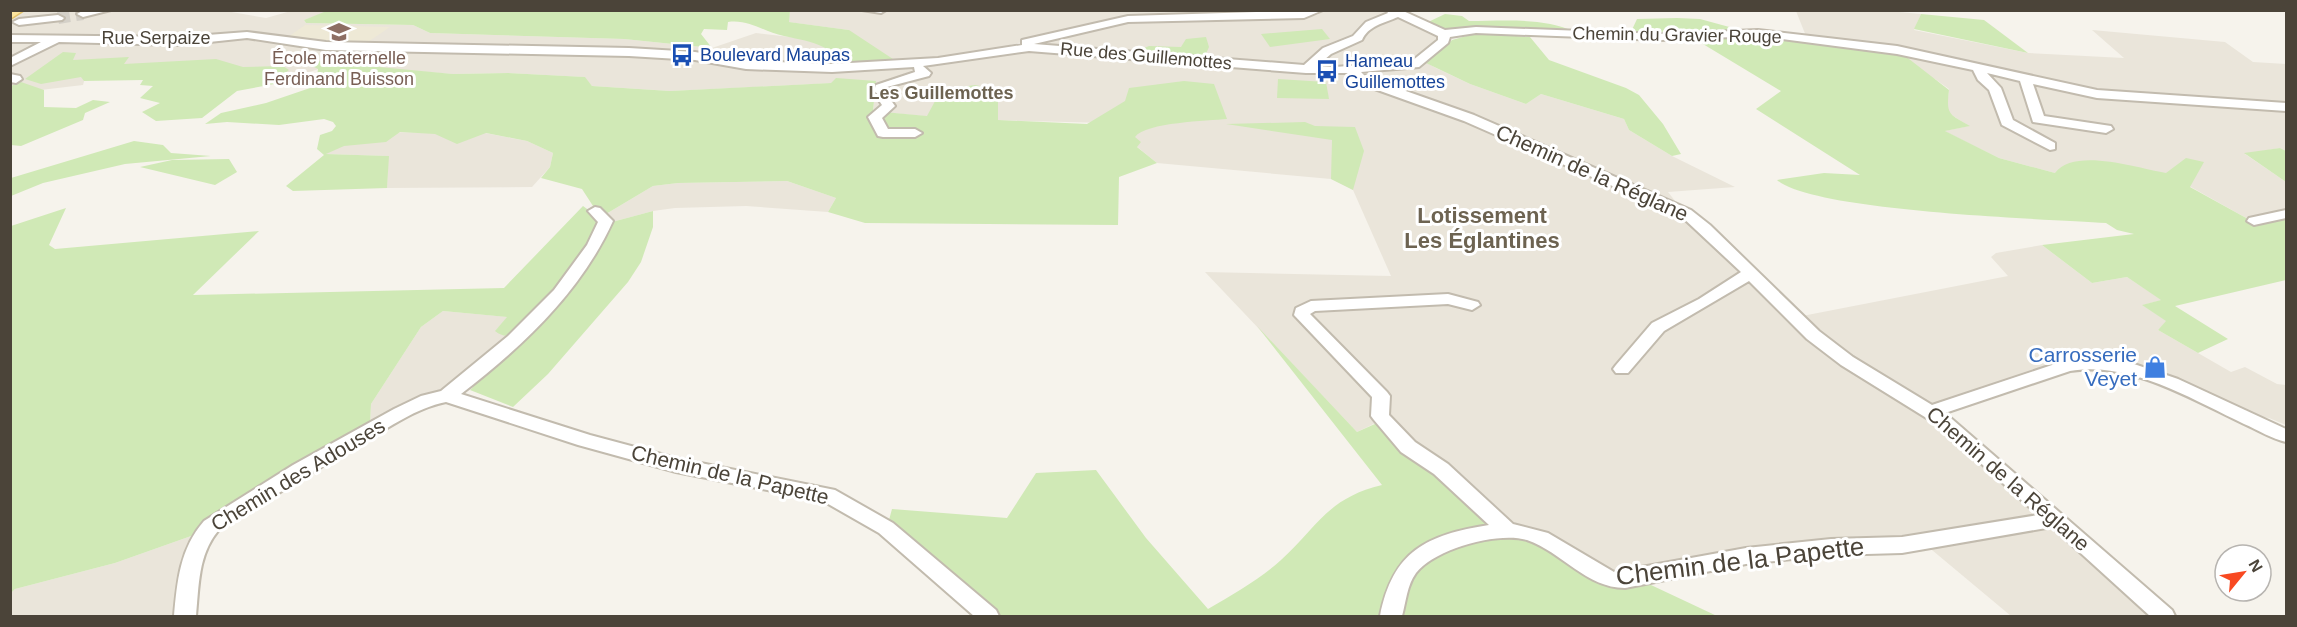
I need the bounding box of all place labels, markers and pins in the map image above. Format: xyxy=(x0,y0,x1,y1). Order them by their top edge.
school or university icon: École maternelle Ferdinand Buisson xyxy=(326,19,352,45)
bus stop icon: Boulevard Maupas xyxy=(669,42,695,68)
place label: Boulevard Maupas xyxy=(700,45,850,65)
place label: École maternelle Ferdinand Buisson xyxy=(264,48,414,89)
place label: Hameau Guillemottes xyxy=(1345,51,1445,92)
bus stop icon: Hameau Guillemottes xyxy=(1314,58,1340,84)
place label: Carrosserie Veyet xyxy=(2028,343,2137,390)
shop icon: Carrosserie Veyet xyxy=(2142,354,2168,380)

